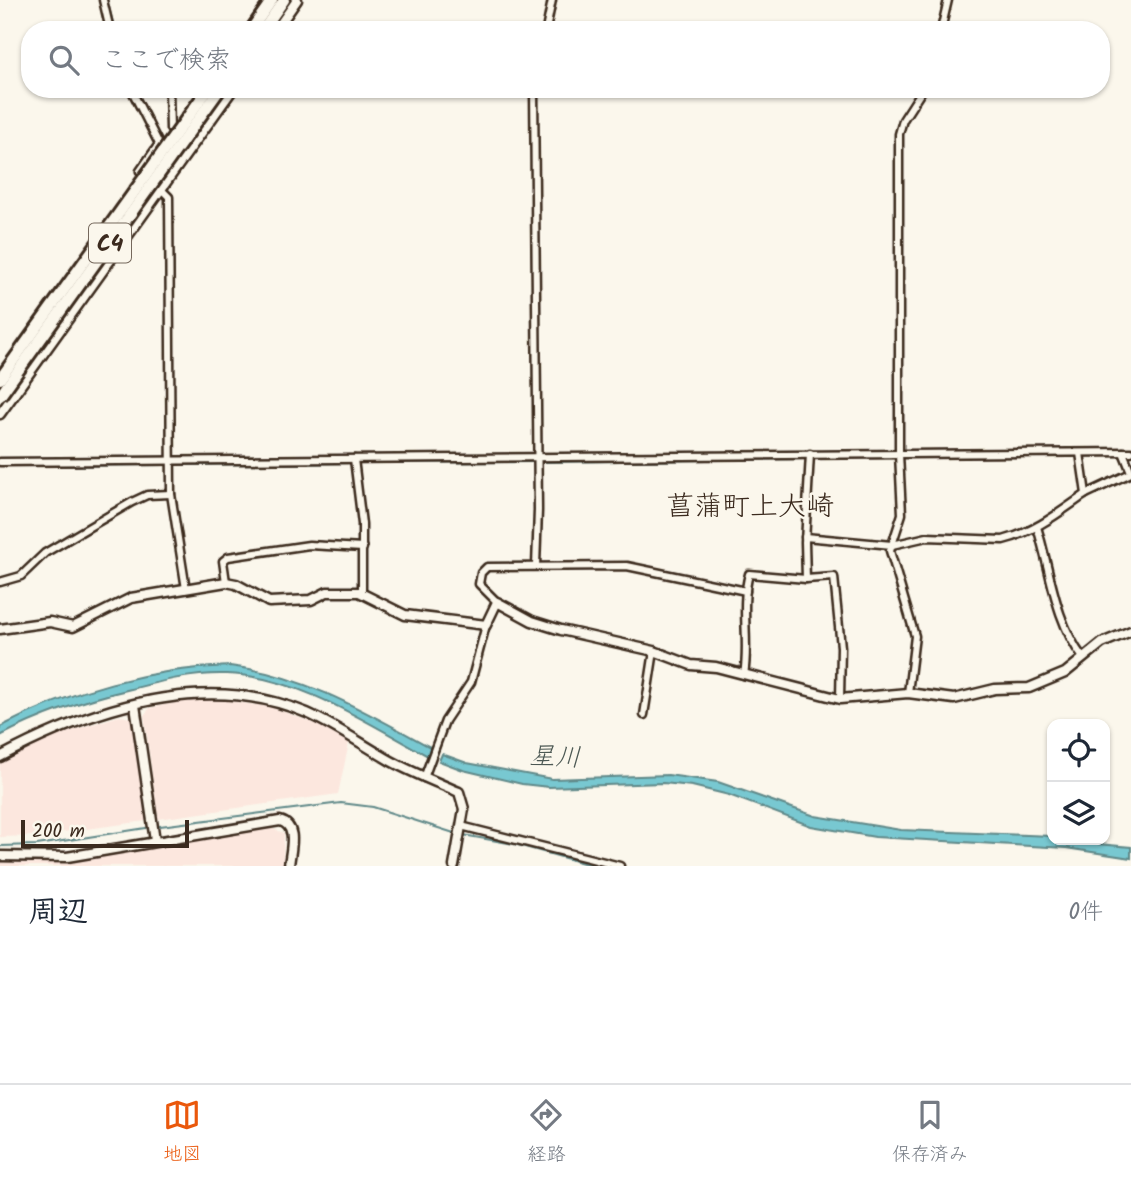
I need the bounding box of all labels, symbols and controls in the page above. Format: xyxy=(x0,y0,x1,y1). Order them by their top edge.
search box xyxy=(21,21,1110,98)
text: ここで検索 xyxy=(101,40,231,82)
icon: search xyxy=(45,41,83,79)
road number: C4 xyxy=(89,224,131,262)
district label: 菖蒲町上大崎 xyxy=(666,485,834,530)
map controls xyxy=(1047,719,1110,845)
button: locate xyxy=(1047,719,1110,782)
water label: 星川 xyxy=(528,736,582,780)
button: layers xyxy=(1047,782,1110,845)
scale bar xyxy=(21,817,189,849)
text: 200 m xyxy=(32,817,85,847)
text: 周辺 xyxy=(28,889,88,937)
text: 0件 xyxy=(1069,895,1103,931)
tab: 地図 xyxy=(163,1096,201,1170)
tab: 経路 xyxy=(527,1096,566,1170)
tab: 保存済み xyxy=(892,1096,968,1170)

